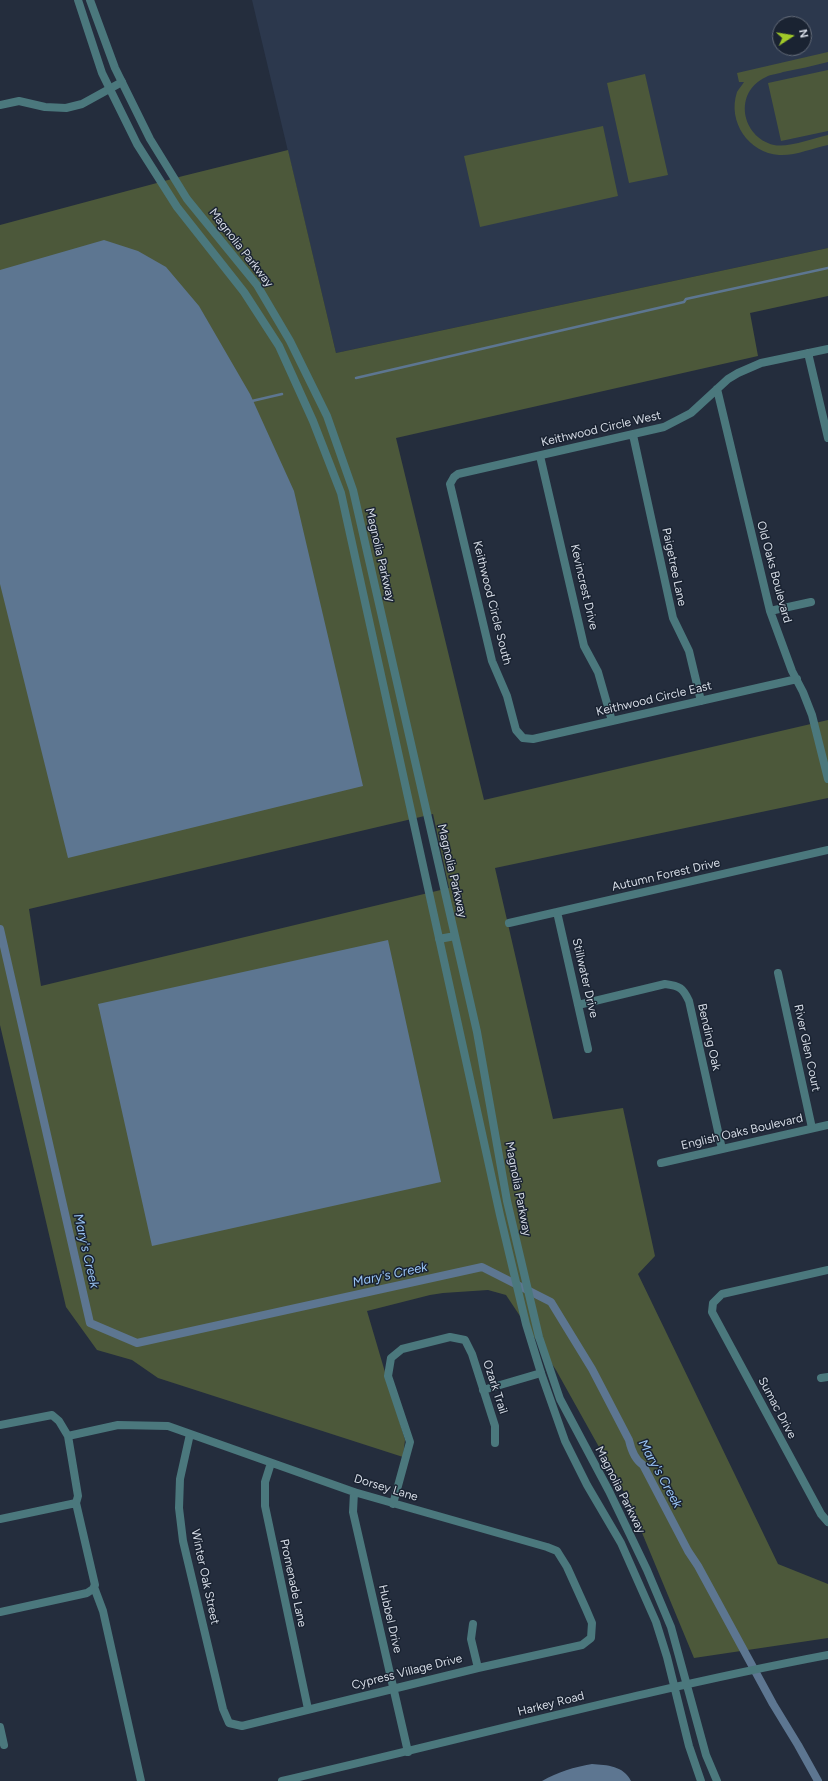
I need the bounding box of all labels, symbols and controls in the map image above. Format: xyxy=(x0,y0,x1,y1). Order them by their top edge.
north arrow xyxy=(772,16,812,56)
text: N xyxy=(796,28,810,39)
street label: Magnolia Parkway xyxy=(206,206,276,290)
street label: Keithwood Circle West xyxy=(540,408,662,450)
street label: Magnolia Parkway xyxy=(362,507,398,603)
street label: Old Oaks Boulevard xyxy=(753,519,795,625)
street label: Paigetree Lane xyxy=(659,527,689,607)
street label: Keithwood Circle South xyxy=(470,540,514,666)
street label: Kevincrest Drive xyxy=(567,543,601,631)
street label: Keithwood Circle East xyxy=(595,679,713,719)
street label: Magnolia Parkway xyxy=(434,823,470,919)
street label: Autumn Forest Drive xyxy=(610,856,722,894)
street label: Stillwater Drive xyxy=(569,937,601,1019)
street label: Bending Oak xyxy=(694,1002,724,1072)
street label: River Glen Court xyxy=(791,1003,823,1093)
street label: English Oaks Boulevard xyxy=(680,1111,804,1153)
street label: Magnolia Parkway xyxy=(502,1141,534,1237)
water label: Mary's Creek xyxy=(70,1212,102,1290)
water label: Mary's Creek xyxy=(351,1259,429,1291)
street label: Ozark Trail xyxy=(480,1358,510,1416)
street label: Sumac Drive xyxy=(755,1375,799,1441)
water label: Mary's Creek xyxy=(635,1437,685,1511)
street label: Magnolia Parkway xyxy=(592,1444,648,1536)
street label: Dorsey Lane xyxy=(352,1471,420,1505)
street label: Winter Oak Street xyxy=(188,1528,222,1626)
street label: Promenade Lane xyxy=(277,1538,309,1628)
street label: Hubbel Drive xyxy=(375,1583,405,1655)
street label: Cypress Village Drive xyxy=(350,1651,464,1693)
street label: Harkey Road xyxy=(516,1689,586,1719)

